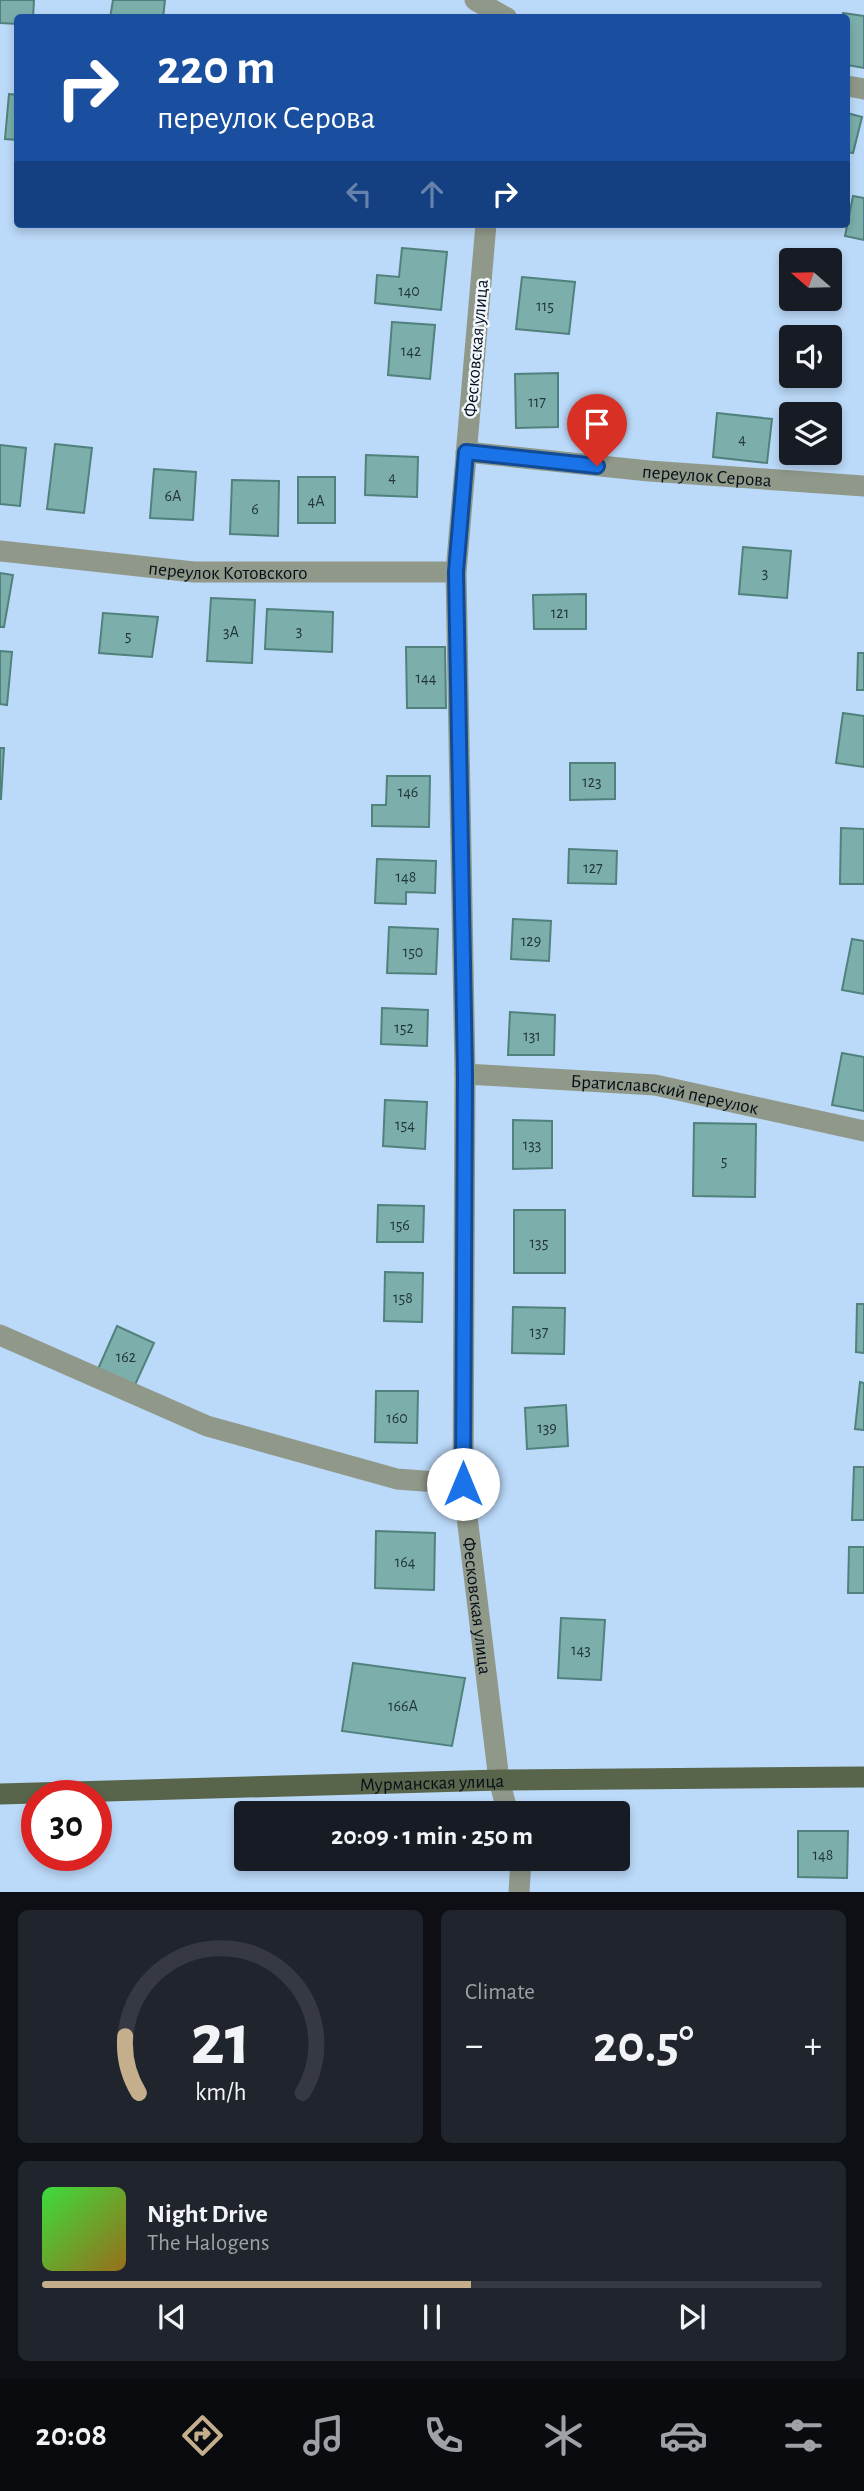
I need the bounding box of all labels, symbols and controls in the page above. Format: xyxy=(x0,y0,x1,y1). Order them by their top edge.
icon: right xyxy=(42,42,133,133)
text: 220 m xyxy=(157,44,276,93)
text: переулок Серова xyxy=(157,102,375,134)
icon: left xyxy=(340,175,378,213)
icon: ahead xyxy=(413,175,451,213)
icon: right xyxy=(486,175,524,213)
north arrow xyxy=(779,248,842,312)
map controls xyxy=(779,248,842,465)
street label: Фесковская улица xyxy=(461,278,492,418)
house number: 140 xyxy=(398,283,420,299)
house number: 115 xyxy=(536,298,554,314)
button: sound xyxy=(779,325,842,388)
house number: 142 xyxy=(401,343,421,359)
house number: 117 xyxy=(528,394,546,410)
pin xyxy=(567,394,627,466)
button: layers xyxy=(779,402,842,465)
icon: arrive xyxy=(578,405,616,443)
house number: 4 xyxy=(738,431,746,447)
street label: переулок Серова xyxy=(641,462,772,491)
house number: 4 xyxy=(388,469,396,485)
house number: 6А xyxy=(165,488,182,504)
house number: 4А xyxy=(307,493,325,509)
house number: 6 xyxy=(251,501,259,517)
street label: переулок Котовского xyxy=(147,559,307,583)
house number: 3 xyxy=(762,565,768,581)
house number: 121 xyxy=(551,605,569,621)
house number: 3 xyxy=(296,623,302,639)
house number: 3А xyxy=(223,624,240,640)
house number: 5 xyxy=(125,628,131,644)
house number: 144 xyxy=(416,670,437,686)
house number: 123 xyxy=(582,774,602,790)
house number: 146 xyxy=(398,784,418,800)
house number: 127 xyxy=(583,860,603,876)
house number: 148 xyxy=(396,869,416,885)
house number: 129 xyxy=(521,933,541,949)
house number: 150 xyxy=(403,944,423,960)
house number: 152 xyxy=(394,1020,414,1036)
house number: 131 xyxy=(523,1028,541,1044)
street label: Братиславский переулок xyxy=(570,1072,760,1119)
house number: 154 xyxy=(395,1117,415,1133)
house number: 133 xyxy=(523,1137,541,1153)
house number: 5 xyxy=(721,1153,727,1169)
house number: 156 xyxy=(390,1217,410,1233)
house number: 135 xyxy=(530,1235,548,1251)
house number: 158 xyxy=(393,1290,413,1306)
house number: 137 xyxy=(530,1324,549,1340)
house number: 162 xyxy=(116,1349,136,1365)
house number: 160 xyxy=(386,1410,408,1426)
house number: 139 xyxy=(537,1420,557,1436)
position arrow xyxy=(426,1447,500,1521)
street label: Фесковская улица xyxy=(459,1536,494,1676)
house number: 164 xyxy=(395,1554,416,1570)
house number: 143 xyxy=(571,1642,591,1658)
house number: 166А xyxy=(388,1698,419,1714)
street label: Мурманская улица xyxy=(359,1772,505,1795)
speed limit sign: 30 xyxy=(21,1780,112,1871)
text: 20:09 · 1 min · 250 m xyxy=(331,1823,533,1849)
house number: 148 xyxy=(813,1847,833,1863)
text: Climate xyxy=(465,1981,535,2004)
text: 21 xyxy=(190,2005,251,2078)
text: 20.5° xyxy=(593,2019,694,2071)
text: − xyxy=(465,2027,483,2065)
text: + xyxy=(804,2027,822,2065)
text: km/h xyxy=(195,2079,246,2104)
text: Night Drive xyxy=(147,2201,268,2227)
text: The Halogens xyxy=(147,2232,269,2255)
icon: previous xyxy=(153,2298,191,2336)
icon: pause xyxy=(413,2298,451,2336)
icon: next xyxy=(673,2298,711,2336)
icon: directions xyxy=(178,2411,227,2460)
icon: music xyxy=(299,2411,348,2460)
icon: phone xyxy=(419,2411,468,2460)
icon: climate xyxy=(539,2411,588,2460)
icon: car xyxy=(659,2411,708,2460)
icon: filters xyxy=(779,2411,828,2460)
text: 20:08 xyxy=(36,2419,107,2451)

